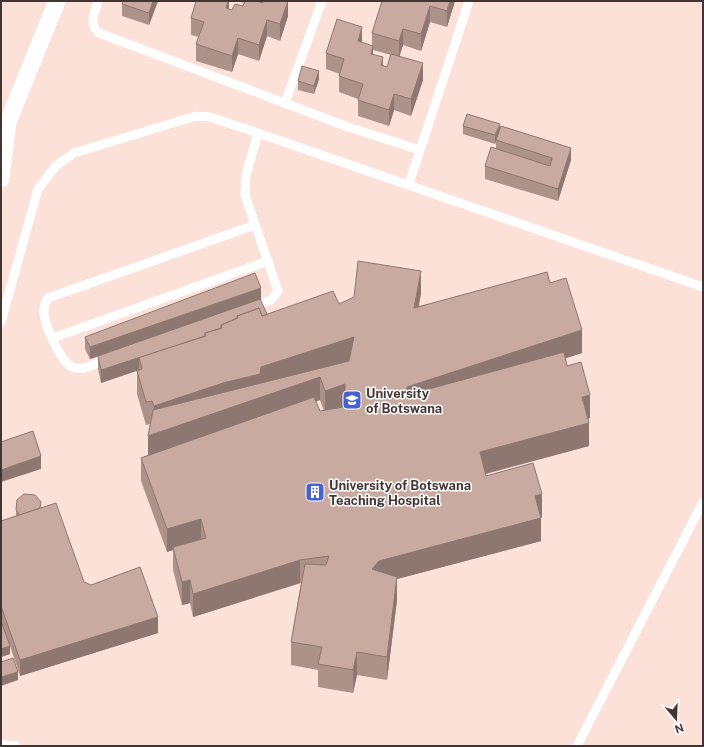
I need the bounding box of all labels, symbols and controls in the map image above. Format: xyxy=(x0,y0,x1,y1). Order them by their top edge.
place label: University of Botswana xyxy=(366,386,442,416)
school or university icon: University of Botswana xyxy=(341,389,363,411)
place label: University of Botswana Teaching Hospital xyxy=(329,478,471,508)
building icon: University of Botswana Teaching Hospital xyxy=(304,481,326,503)
north arrow xyxy=(656,699,696,739)
text: N xyxy=(673,721,685,736)

